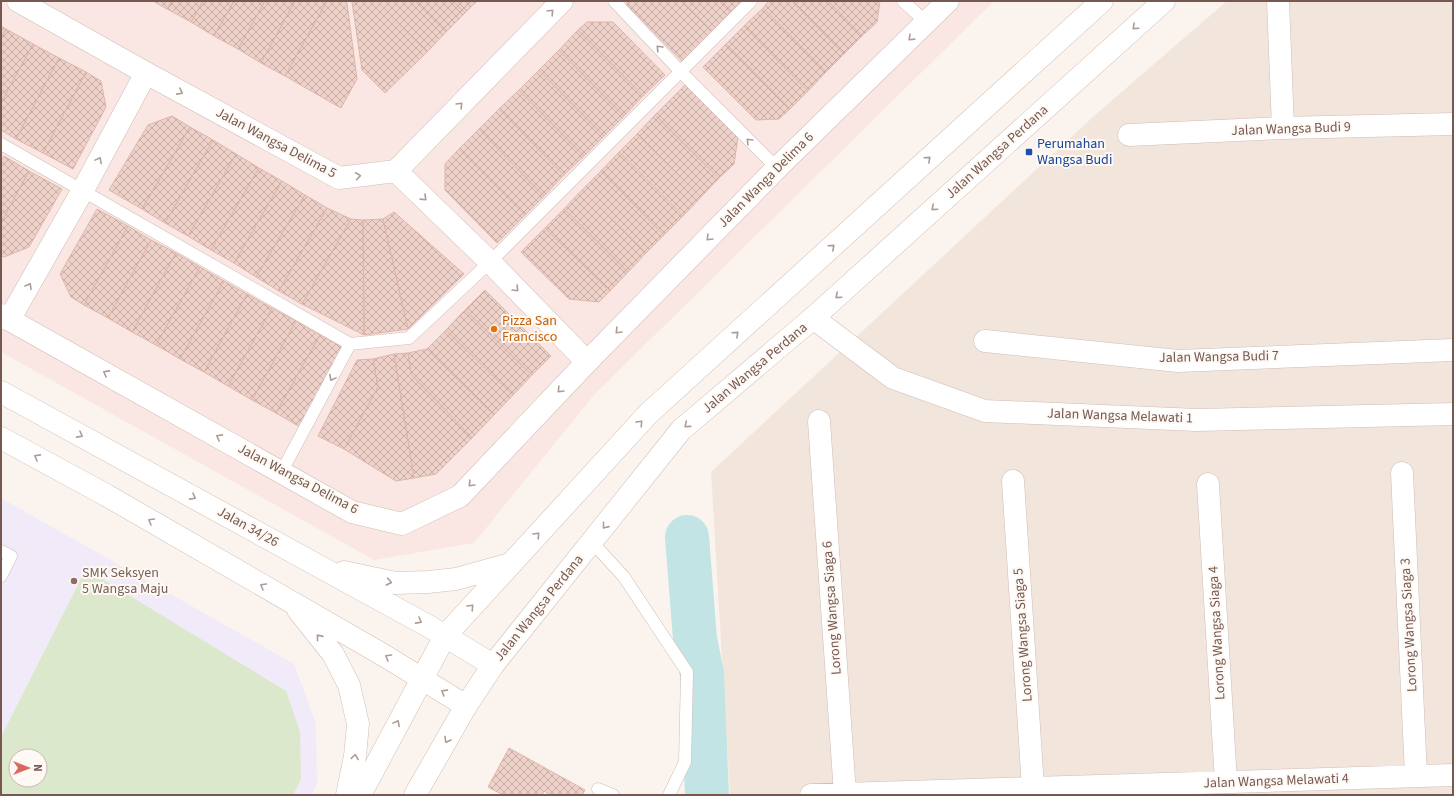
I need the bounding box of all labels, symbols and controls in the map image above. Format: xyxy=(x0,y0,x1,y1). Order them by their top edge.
one-way arrow xyxy=(546,9,554,17)
one-way arrow xyxy=(1132,22,1139,29)
one-way arrow xyxy=(908,33,916,41)
one-way arrow xyxy=(656,45,663,53)
one-way arrow xyxy=(176,87,183,95)
street label: Jalan Wangsa Perdana xyxy=(941,100,1053,204)
one-way arrow xyxy=(455,102,463,110)
street label: Jalan Wangsa Delima 5 xyxy=(212,103,340,183)
street label: Jalan Wangsa Budi 9 xyxy=(1231,117,1351,141)
street label: Jalan Wanga Delima 6 xyxy=(714,128,818,232)
place label: Perumahan Wangsa Budi xyxy=(1037,134,1112,170)
one-way arrow xyxy=(747,138,754,146)
marker: Perumahan Wangsa Budi xyxy=(1024,147,1034,157)
one-way arrow xyxy=(923,156,931,164)
one-way arrow xyxy=(95,157,102,164)
one-way arrow xyxy=(355,172,361,181)
one-way arrow xyxy=(419,193,427,201)
one-way arrow xyxy=(932,204,939,211)
one-way arrow xyxy=(706,233,714,241)
one-way arrow xyxy=(827,244,835,251)
one-way arrow xyxy=(24,283,31,290)
one-way arrow xyxy=(511,284,519,292)
one-way arrow xyxy=(835,291,843,298)
place label: Pizza San Francisco xyxy=(502,311,557,347)
street label: Jalan Wangsa Perdana xyxy=(698,318,812,418)
marker: Pizza San Francisco xyxy=(489,324,499,334)
one-way arrow xyxy=(615,326,623,334)
one-way arrow xyxy=(731,332,739,339)
street label: Jalan Wangsa Budi 7 xyxy=(1159,346,1279,368)
one-way arrow xyxy=(103,371,110,378)
one-way arrow xyxy=(329,374,337,381)
one-way arrow xyxy=(557,385,565,393)
street label: Jalan Wangsa Melawati 1 xyxy=(1047,403,1193,429)
one-way arrow xyxy=(636,420,643,427)
one-way arrow xyxy=(685,421,692,428)
one-way arrow xyxy=(75,431,83,438)
one-way arrow xyxy=(216,434,223,441)
street label: Jalan Wangsa Delima 6 xyxy=(234,439,362,519)
one-way arrow xyxy=(34,455,41,462)
one-way arrow xyxy=(468,479,476,487)
one-way arrow xyxy=(189,493,196,500)
street label: Jalan 34/26 xyxy=(214,502,282,552)
one-way arrow xyxy=(148,518,155,525)
one-way arrow xyxy=(603,521,610,528)
one-way arrow xyxy=(532,533,539,540)
street label: Lorong Wangsa Siaga 6 xyxy=(817,540,847,676)
street label: Jalan Wangsa Perdana xyxy=(490,550,588,666)
street label: Lorong Wangsa Siaga 3 xyxy=(1396,558,1422,692)
place label: SMK Seksyen 5 Wangsa Maju xyxy=(82,563,168,599)
street label: Lorong Wangsa Siaga 4 xyxy=(1204,566,1230,700)
street label: Lorong Wangsa Siaga 5 xyxy=(1008,567,1038,703)
marker: SMK Seksyen 5 Wangsa Maju xyxy=(69,576,79,586)
one-way arrow xyxy=(386,577,392,585)
one-way arrow xyxy=(260,583,267,590)
one-way arrow xyxy=(467,604,474,612)
one-way arrow xyxy=(415,616,422,624)
one-way arrow xyxy=(316,634,323,641)
one-way arrow xyxy=(385,655,392,662)
one-way arrow xyxy=(441,689,448,697)
one-way arrow xyxy=(393,720,400,728)
one-way arrow xyxy=(444,736,451,743)
north arrow xyxy=(8,748,48,788)
one-way arrow xyxy=(350,754,359,760)
text: N xyxy=(30,764,45,772)
street label: Jalan Wangsa Melawati 4 xyxy=(1203,768,1349,794)

